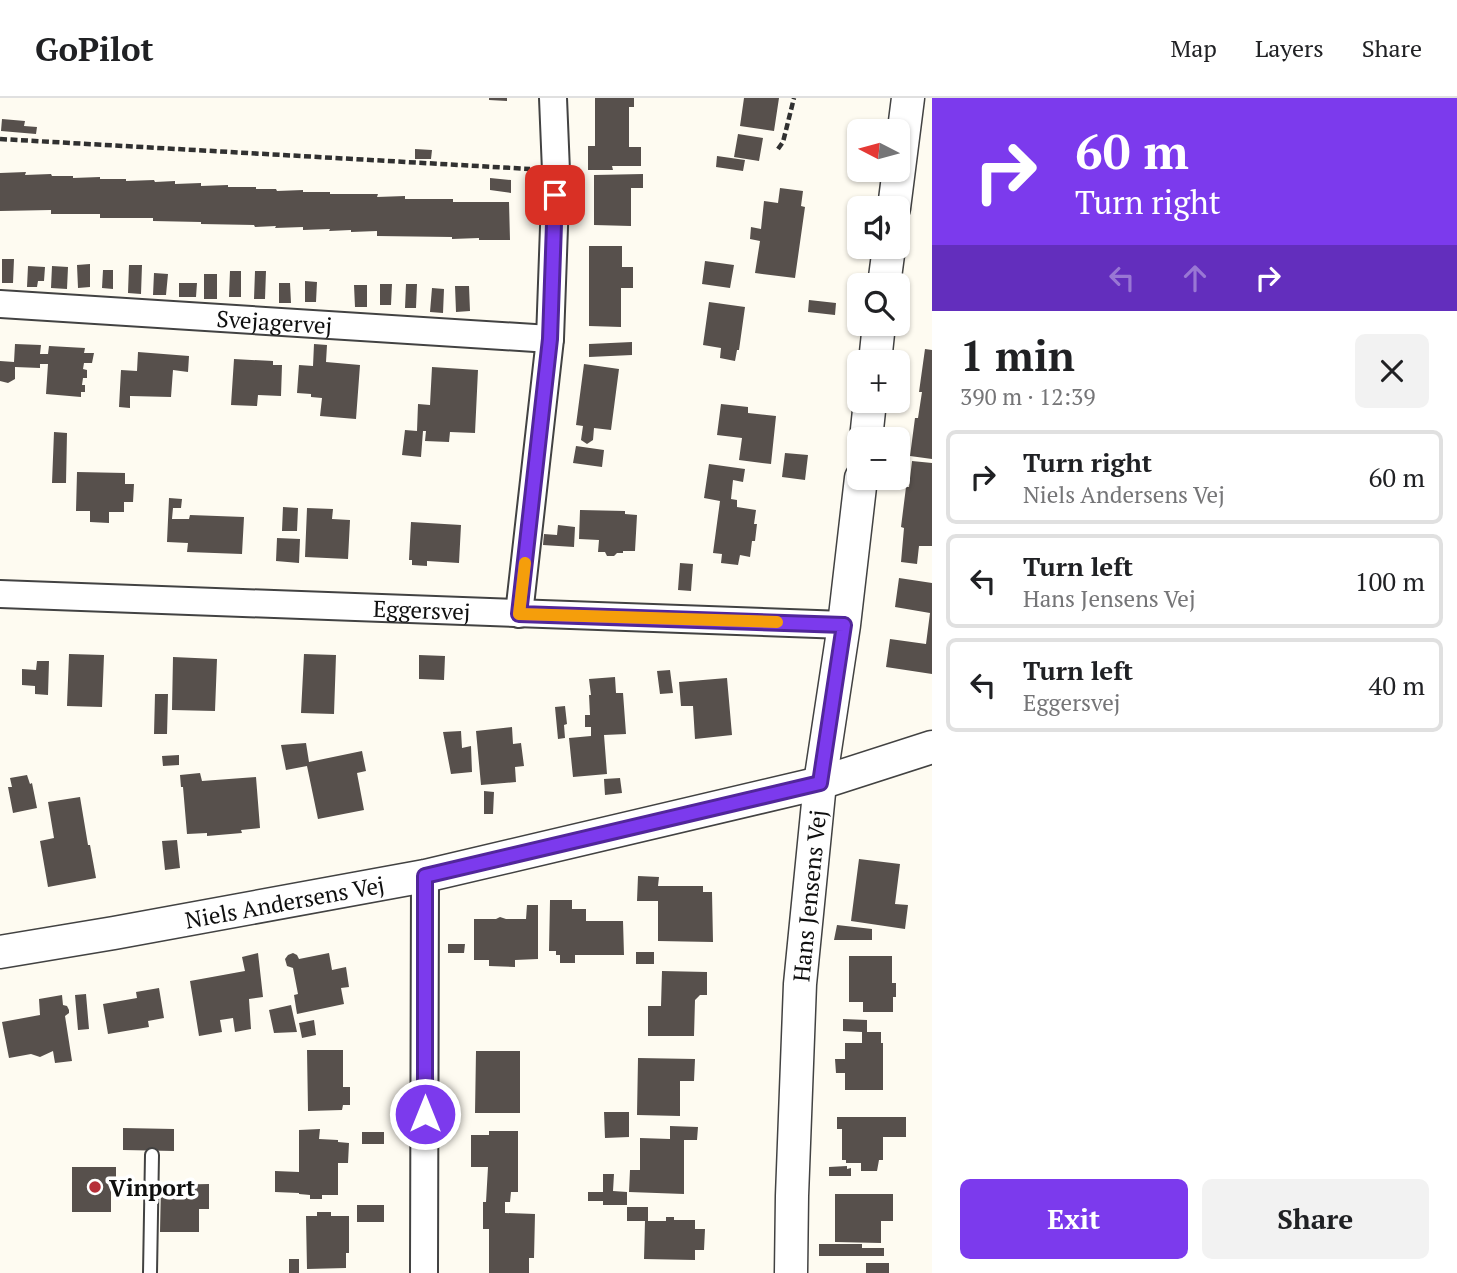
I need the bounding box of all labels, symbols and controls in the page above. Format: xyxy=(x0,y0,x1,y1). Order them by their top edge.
text: GoPilot xyxy=(35,27,154,70)
text: Map xyxy=(1170,32,1217,64)
text: Layers xyxy=(1255,32,1324,64)
text: Share xyxy=(1362,32,1422,64)
text: 60 m xyxy=(1075,118,1189,183)
north arrow xyxy=(847,119,910,182)
map controls xyxy=(847,119,910,490)
icon: right xyxy=(960,126,1051,217)
pin xyxy=(525,165,585,225)
icon: arrive xyxy=(536,176,574,214)
text: Turn right xyxy=(1075,181,1221,223)
button: sound xyxy=(847,196,910,259)
icon: left xyxy=(1103,259,1141,297)
icon: ahead xyxy=(1176,259,1214,297)
icon: right xyxy=(1249,259,1287,297)
button: search xyxy=(847,273,910,336)
street label: Svejagervej xyxy=(216,302,333,341)
text: 1 min xyxy=(960,327,1075,383)
button: close xyxy=(1355,334,1429,408)
button: + xyxy=(847,350,910,413)
text: 390 m · 12:39 xyxy=(960,381,1095,412)
button: − xyxy=(847,427,910,490)
text: Turn right xyxy=(1023,445,1152,479)
icon: right xyxy=(964,458,1002,496)
text: 60 m xyxy=(1369,460,1425,494)
text: Niels Andersens Vej xyxy=(1023,479,1225,510)
text: Turn left xyxy=(1023,549,1133,583)
icon: left xyxy=(964,562,1002,600)
text: 100 m xyxy=(1355,564,1425,598)
text: Hans Jensens Vej xyxy=(1023,583,1196,614)
street label: Eggersvej xyxy=(372,592,471,627)
text: Turn left xyxy=(1023,653,1133,687)
icon: left xyxy=(964,666,1002,704)
text: 40 m xyxy=(1369,668,1425,702)
text: Eggersvej xyxy=(1023,687,1120,718)
street label: Hans Jensens Vej xyxy=(785,808,833,983)
street label: Niels Andersens Vej xyxy=(182,868,387,935)
position arrow xyxy=(388,1077,462,1151)
place label: Vinport xyxy=(109,1172,195,1203)
marker: Vinport xyxy=(87,1179,103,1195)
button: Exit xyxy=(960,1179,1188,1259)
button: Share xyxy=(1202,1179,1429,1259)

